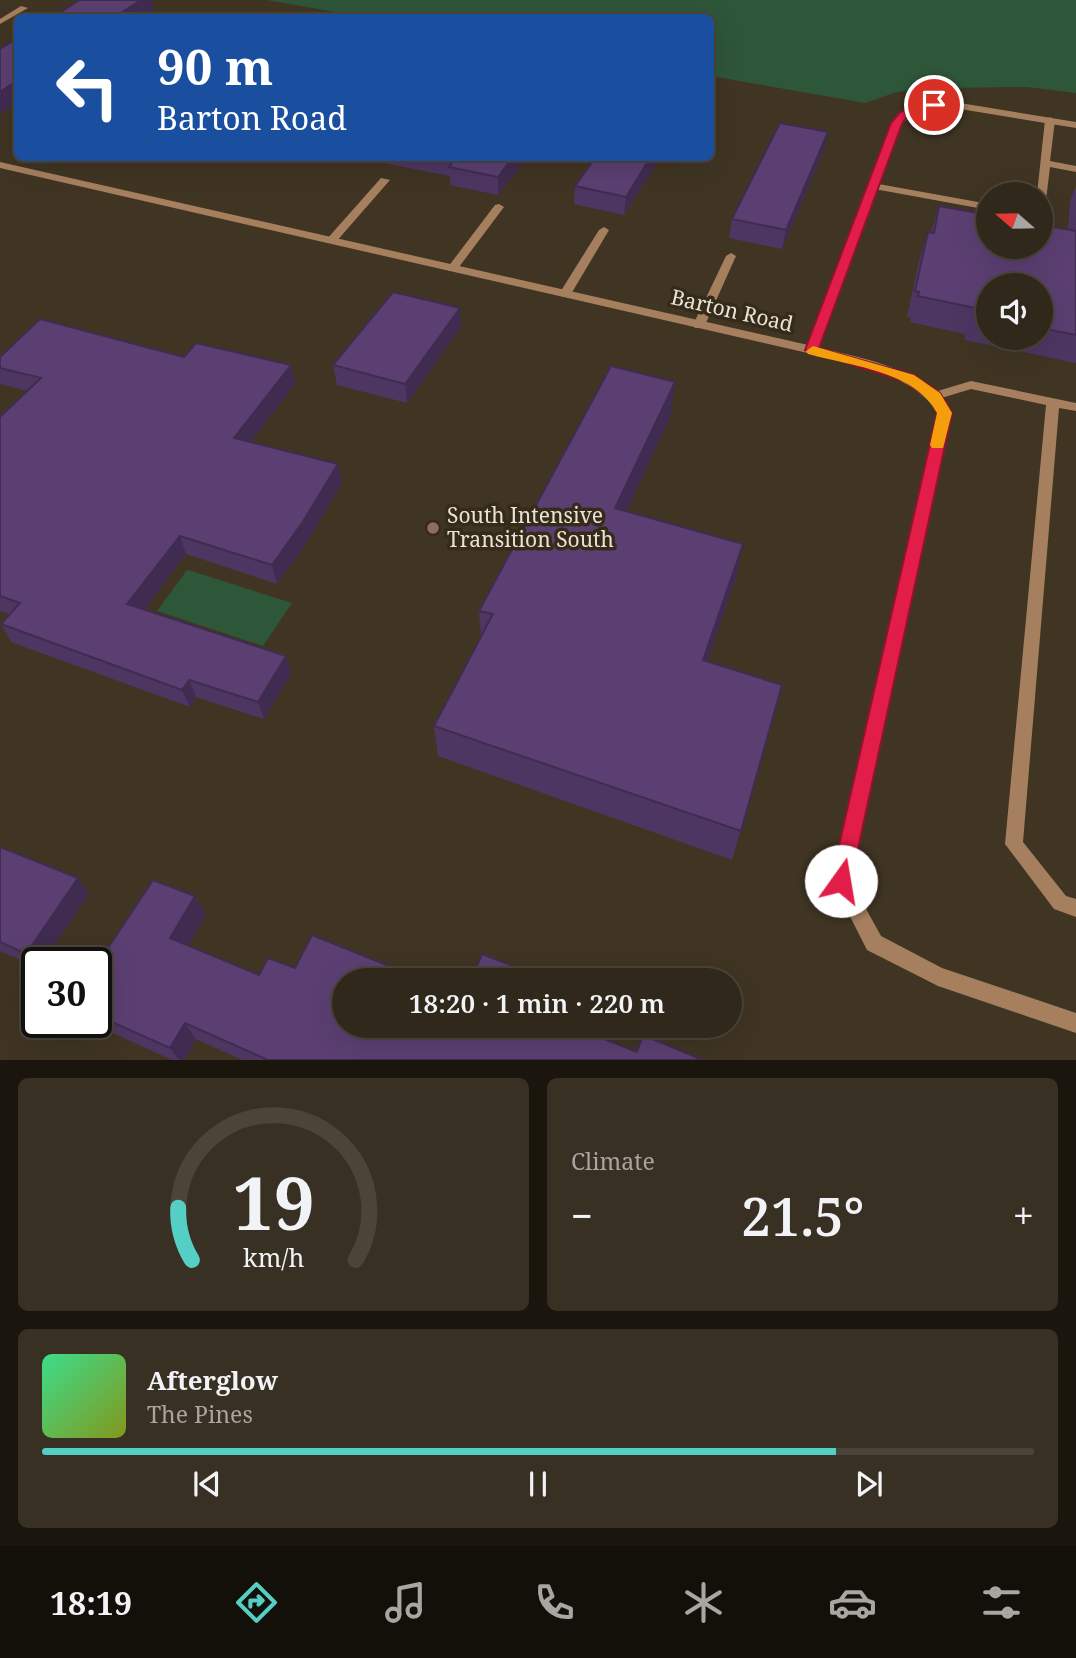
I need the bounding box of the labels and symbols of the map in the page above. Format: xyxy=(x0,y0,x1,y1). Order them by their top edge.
pin xyxy=(904,75,964,135)
north arrow xyxy=(976,182,1054,259)
street label: Barton Road xyxy=(668,282,796,338)
place label: South Intensive Transition South xyxy=(447,501,614,553)
marker: South Intensive Transition South xyxy=(425,520,441,536)
position arrow xyxy=(804,844,878,918)
speed limit sign: 30 xyxy=(21,947,112,1038)

